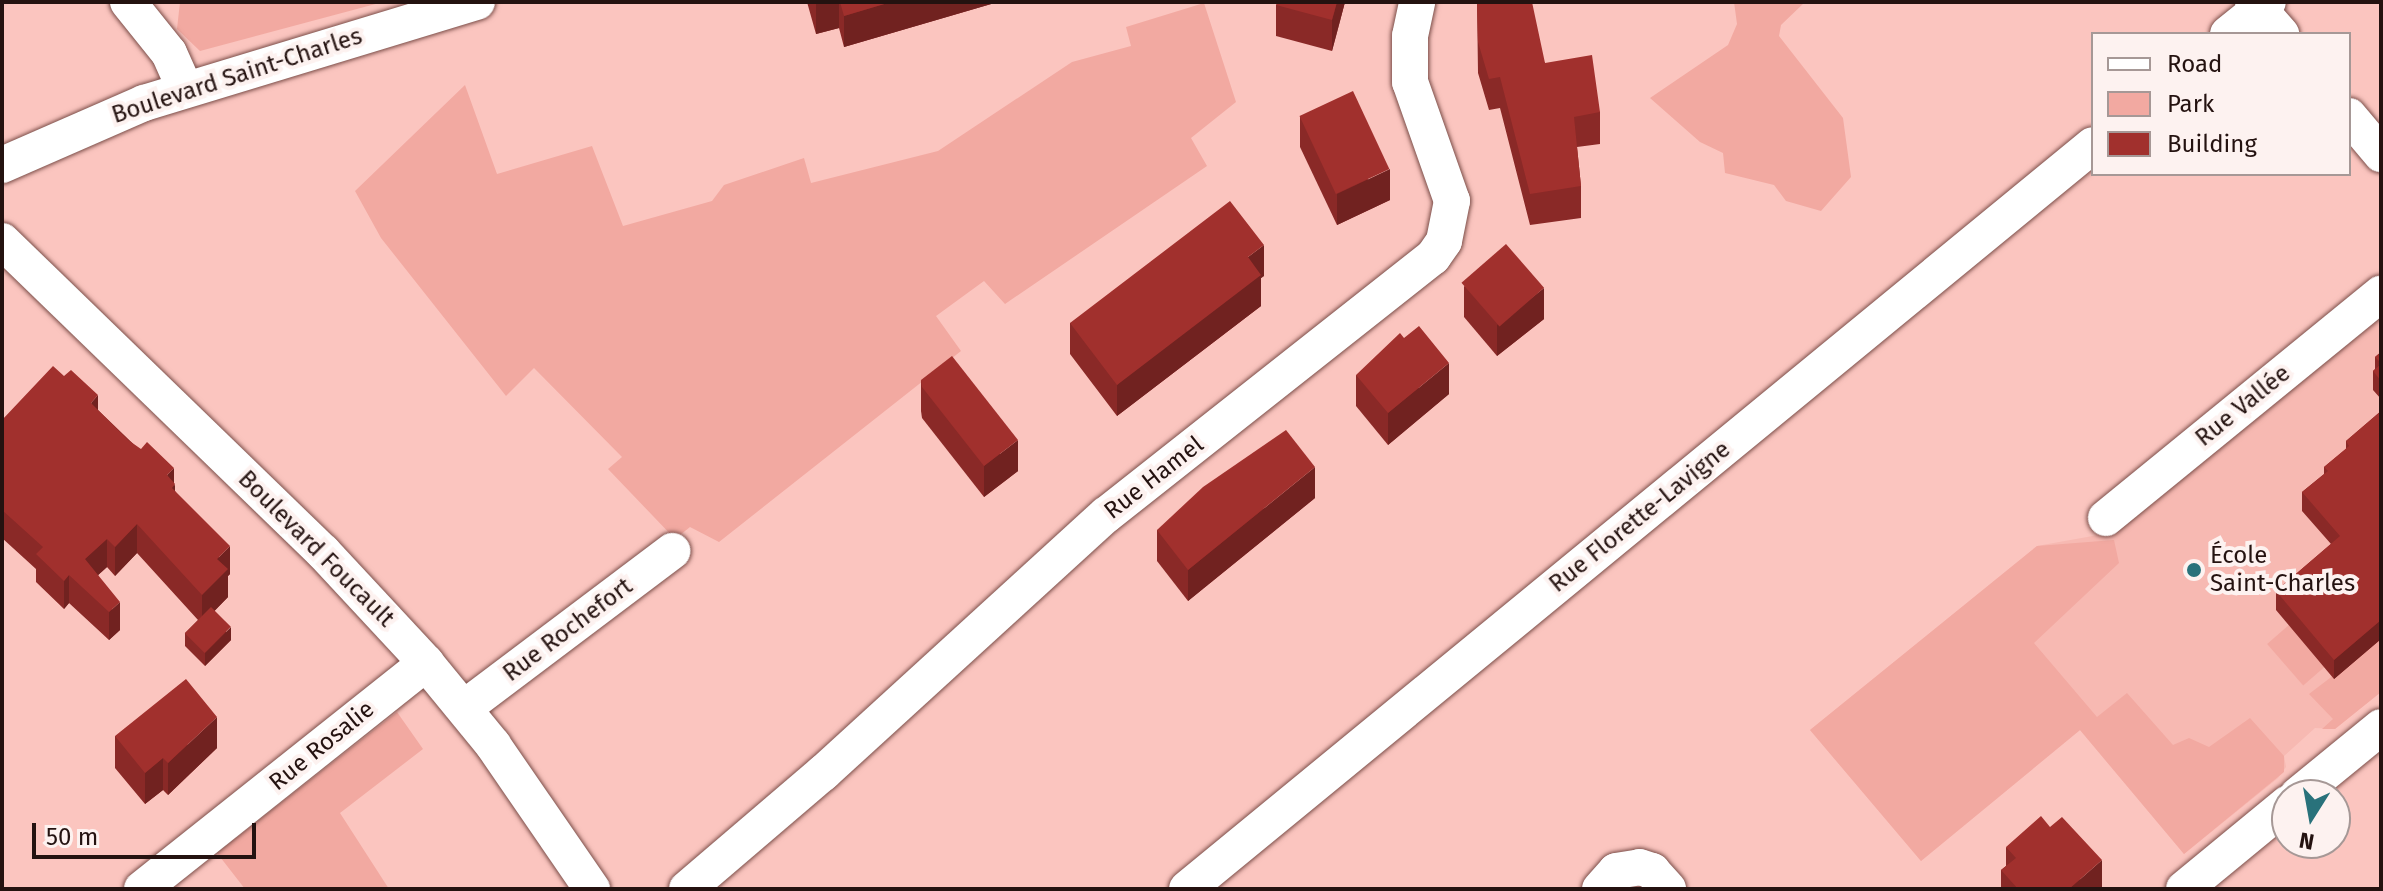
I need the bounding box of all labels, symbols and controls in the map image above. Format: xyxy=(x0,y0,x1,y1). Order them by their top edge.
street label: Boulevard Saint-Charles xyxy=(108,22,366,130)
legend xyxy=(2091,32,2351,176)
text: Road xyxy=(2167,50,2222,78)
text: Park xyxy=(2167,90,2214,118)
text: Building xyxy=(2167,130,2257,158)
street label: Rue Vallée xyxy=(2190,359,2296,453)
street label: Rue Hamel xyxy=(1099,430,1209,526)
street label: Rue Florette-Lavigne xyxy=(1544,435,1736,599)
street label: Boulevard Foucault xyxy=(232,465,400,633)
place label: École Saint-Charles xyxy=(2210,542,2355,598)
marker: École Saint-Charles xyxy=(2185,561,2203,579)
street label: Rue Rochefort xyxy=(498,572,638,688)
street label: Rue Rosalie xyxy=(264,695,380,797)
north arrow xyxy=(2271,779,2351,859)
scale bar xyxy=(36,807,260,857)
text: 50 m xyxy=(46,823,98,851)
text: N xyxy=(2297,826,2316,856)

